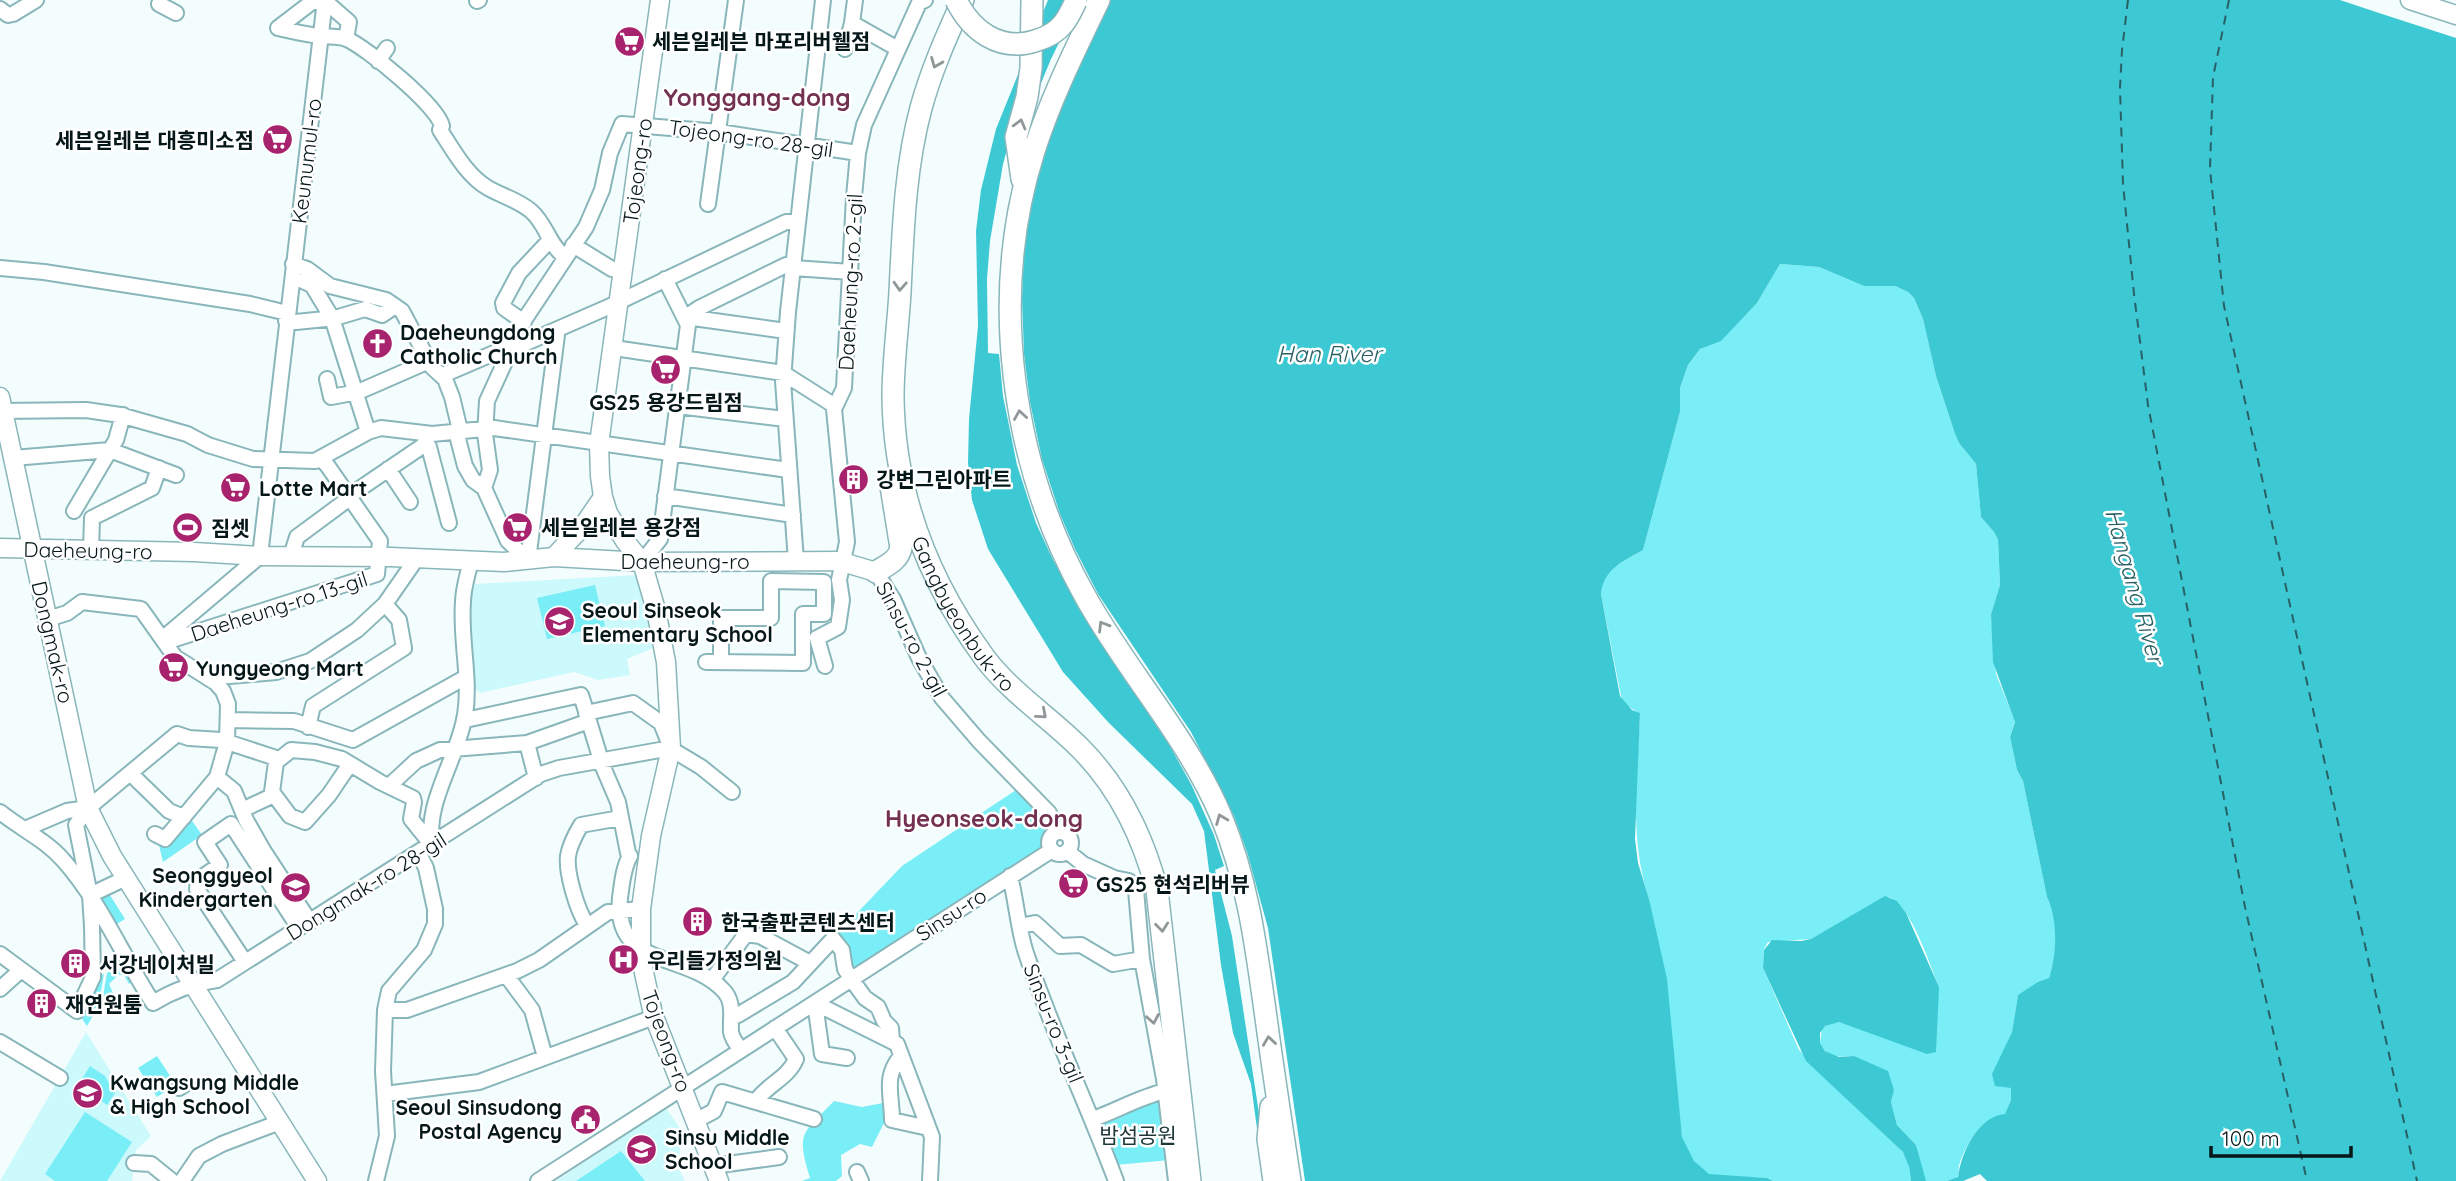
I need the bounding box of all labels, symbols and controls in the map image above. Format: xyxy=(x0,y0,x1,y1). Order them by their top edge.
supermarket icon: 세븐일레븐 마포리버웰점 xyxy=(612,24,646,58)
place label: 세븐일레븐 마포리버웰점 xyxy=(652,28,870,54)
one-way arrow xyxy=(931,56,945,68)
district label: Yonggang-dong xyxy=(664,82,850,112)
street label: Keunumul-ro xyxy=(285,97,327,225)
street label: Tojeong-ro 28-gil xyxy=(667,114,835,162)
street label: Tojeong-ro xyxy=(617,116,657,226)
one-way arrow xyxy=(1012,118,1026,130)
supermarket icon: 세븐일레븐 대흥미소점 xyxy=(260,123,294,157)
place label: 세븐일레븐 대흥미소점 xyxy=(55,127,254,153)
street label: Daeheung-ro 2-gil xyxy=(832,193,868,371)
one-way arrow xyxy=(893,281,908,292)
place label: Daeheungdong Catholic Church xyxy=(400,319,557,369)
church icon: Daeheungdong Catholic Church xyxy=(360,327,394,361)
water label: Han River xyxy=(1277,339,1384,368)
supermarket icon: GS25 용강드림점 xyxy=(649,353,683,387)
place label: GS25 용강드림점 xyxy=(589,389,743,415)
one-way arrow xyxy=(1013,409,1028,421)
building icon: 강변그린아파트 xyxy=(836,462,870,496)
place label: 강변그린아파트 xyxy=(876,466,1011,492)
supermarket icon: Lotte Mart xyxy=(219,471,253,505)
place label: Lotte Mart xyxy=(259,475,367,501)
water label: Hangang River xyxy=(2099,505,2172,670)
supermarket icon: 세븐일레븐 용강점 xyxy=(501,510,535,544)
sports icon: 짐셋 xyxy=(171,511,205,545)
place label: 세븐일레븐 용강점 xyxy=(541,514,701,540)
place label: 짐셋 xyxy=(211,515,250,541)
street label: Gangbyeonbuk-ro xyxy=(907,532,1021,697)
street label: Daeheung-ro xyxy=(23,536,153,564)
street label: Daeheung-ro xyxy=(620,548,750,574)
street label: Daeheung-ro 13-gil xyxy=(187,565,371,647)
street label: Sinsu-ro 2-gil xyxy=(871,577,953,701)
street label: Dongmak-ro xyxy=(26,578,80,706)
place label: Seoul Sinseok Elementary School xyxy=(582,597,773,647)
school or university icon: Seoul Sinseok Elementary School xyxy=(542,605,576,639)
one-way arrow xyxy=(1098,620,1111,633)
supermarket icon: Yungyeong Mart xyxy=(156,651,190,685)
place label: Yungyeong Mart xyxy=(196,655,364,681)
one-way arrow xyxy=(1033,706,1046,718)
district label: Hyeonseok-dong xyxy=(885,803,1083,833)
one-way arrow xyxy=(1216,814,1230,826)
street label: Dongmak-ro 28-gil xyxy=(281,826,451,946)
place label: Seonggyeol Kindergarten xyxy=(138,862,273,912)
supermarket icon: GS25 현석리버뷰 xyxy=(1056,867,1090,901)
school or university icon: Seonggyeol Kindergarten xyxy=(279,870,313,904)
place label: GS25 현석리버뷰 xyxy=(1096,871,1250,897)
street label: Sinsu-ro xyxy=(911,882,991,946)
building icon: 한국출판콘텐츠센터 xyxy=(681,905,715,939)
place label: 한국출판콘텐츠센터 xyxy=(721,909,895,935)
one-way arrow xyxy=(1154,921,1169,933)
hospital icon: 우리들가정의원 xyxy=(607,943,641,977)
building icon: 서강네이처빌 xyxy=(59,947,93,981)
place label: 우리들가정의원 xyxy=(647,947,782,973)
place label: 서강네이처빌 xyxy=(99,951,215,977)
street label: Sinsu-ro 3-gil xyxy=(1018,960,1090,1086)
street label: Tojeong-ro xyxy=(637,986,697,1096)
building icon: 재연원툼 xyxy=(25,987,59,1021)
place label: 재연원툼 xyxy=(65,991,142,1017)
one-way arrow xyxy=(1145,1013,1160,1025)
one-way arrow xyxy=(1262,1035,1277,1047)
place label: Kwangsung Middle & High School xyxy=(110,1069,299,1119)
school or university icon: Kwangsung Middle & High School xyxy=(70,1077,104,1111)
place label: Seoul Sinsudong Postal Agency xyxy=(395,1094,562,1144)
public building icon: Seoul Sinsudong Postal Agency xyxy=(568,1102,602,1136)
scale bar xyxy=(2211,1114,2351,1158)
park label: 밤섬공원 xyxy=(1099,1122,1177,1148)
place label: Sinsu Middle School xyxy=(665,1124,790,1174)
text: 100 m xyxy=(2222,1125,2280,1151)
school or university icon: Sinsu Middle School xyxy=(625,1132,659,1166)

